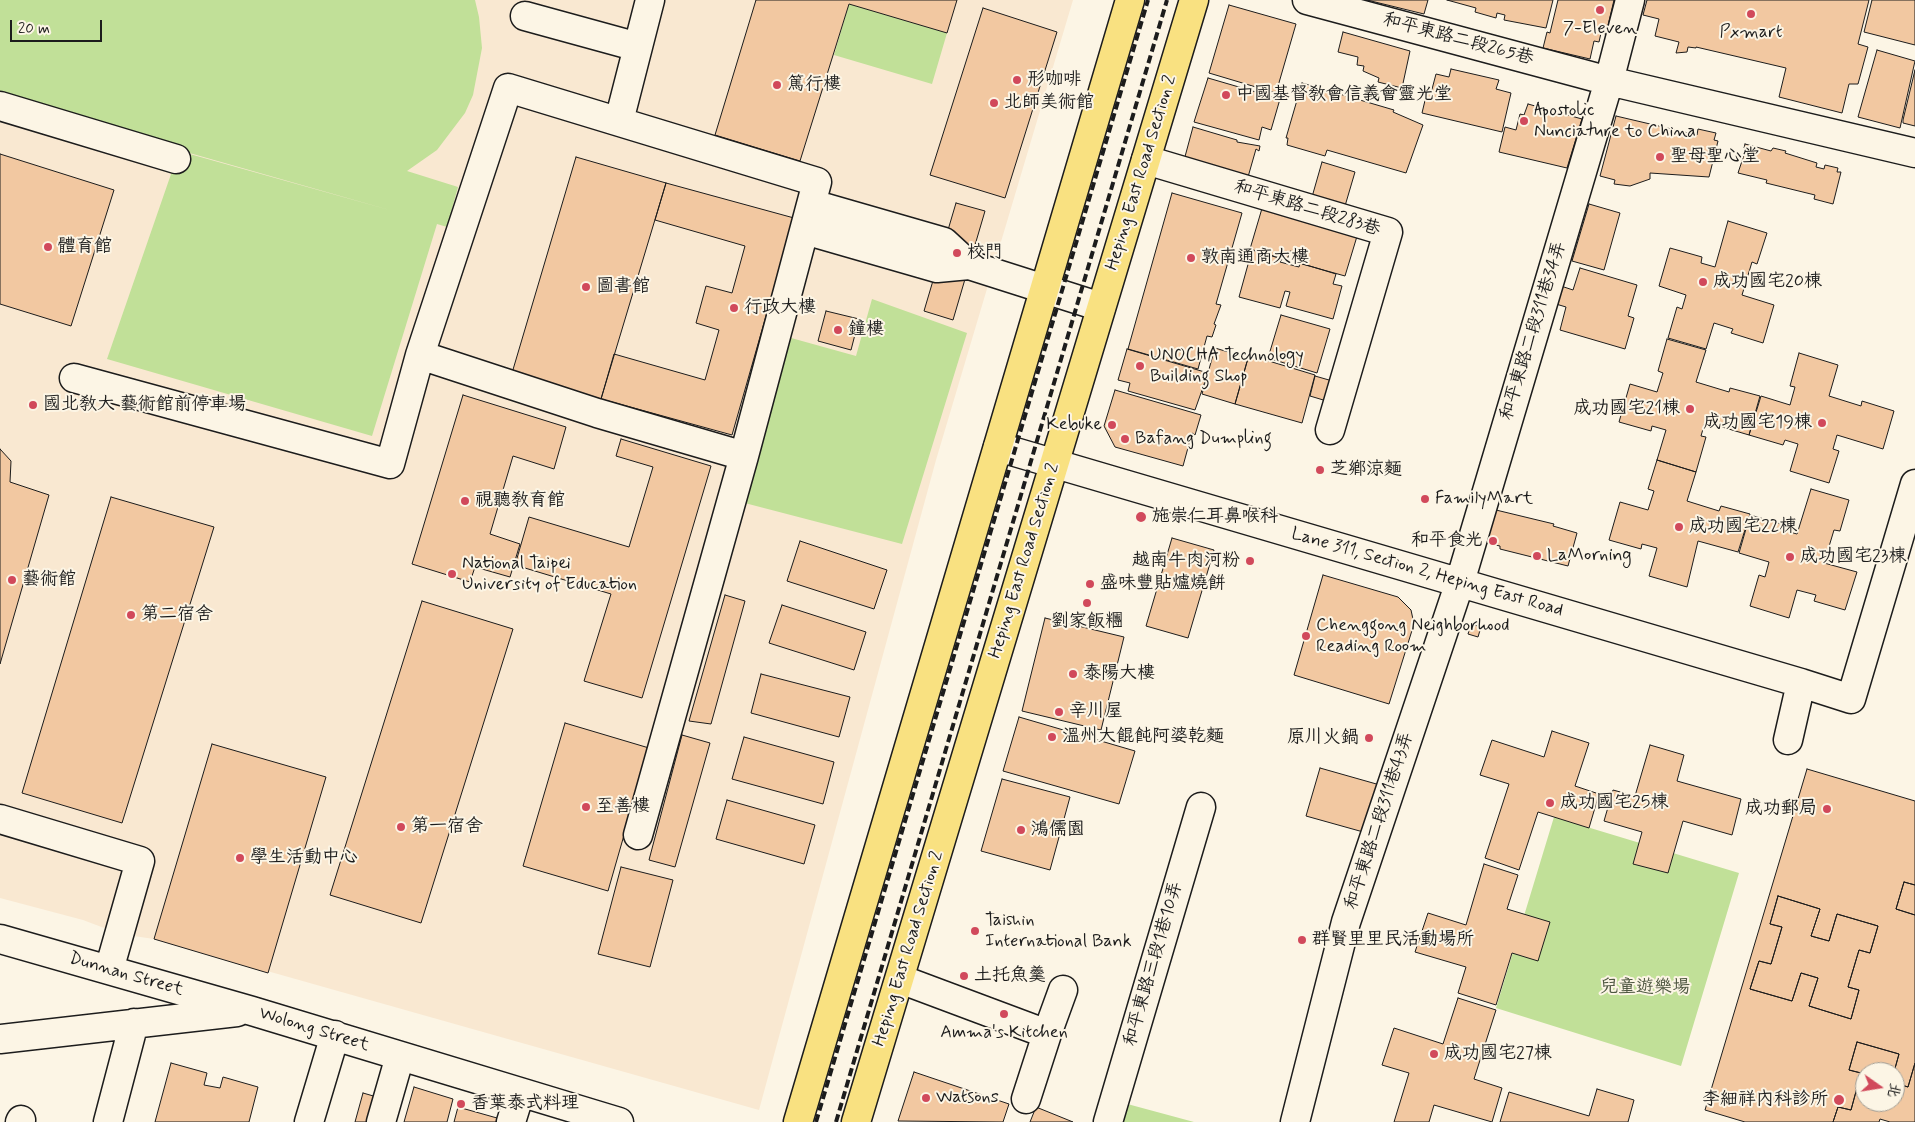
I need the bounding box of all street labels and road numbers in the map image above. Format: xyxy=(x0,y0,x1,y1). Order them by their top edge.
street label: 和平東路二段265巷 xyxy=(1380,10,1536,70)
street label: Heping East Road Section 2 xyxy=(1102,73,1182,273)
street label: 和平東路二段283巷 xyxy=(1231,176,1383,242)
street label: 和平東路二段311巷34弄 xyxy=(1496,239,1572,423)
street label: Heping East Road Section 2 xyxy=(985,461,1065,661)
street label: Lane 311, Section 2, Heping East Road xyxy=(1288,524,1566,622)
street label: 和平東路二段311巷43弄 xyxy=(1341,730,1419,912)
street label: Heping East Road Section 2 xyxy=(869,849,949,1049)
street label: 和平東路三段1巷10弄 xyxy=(1120,879,1188,1049)
street label: Dunnan Street xyxy=(66,948,186,1002)
street label: Wolong Street xyxy=(256,1003,372,1057)

